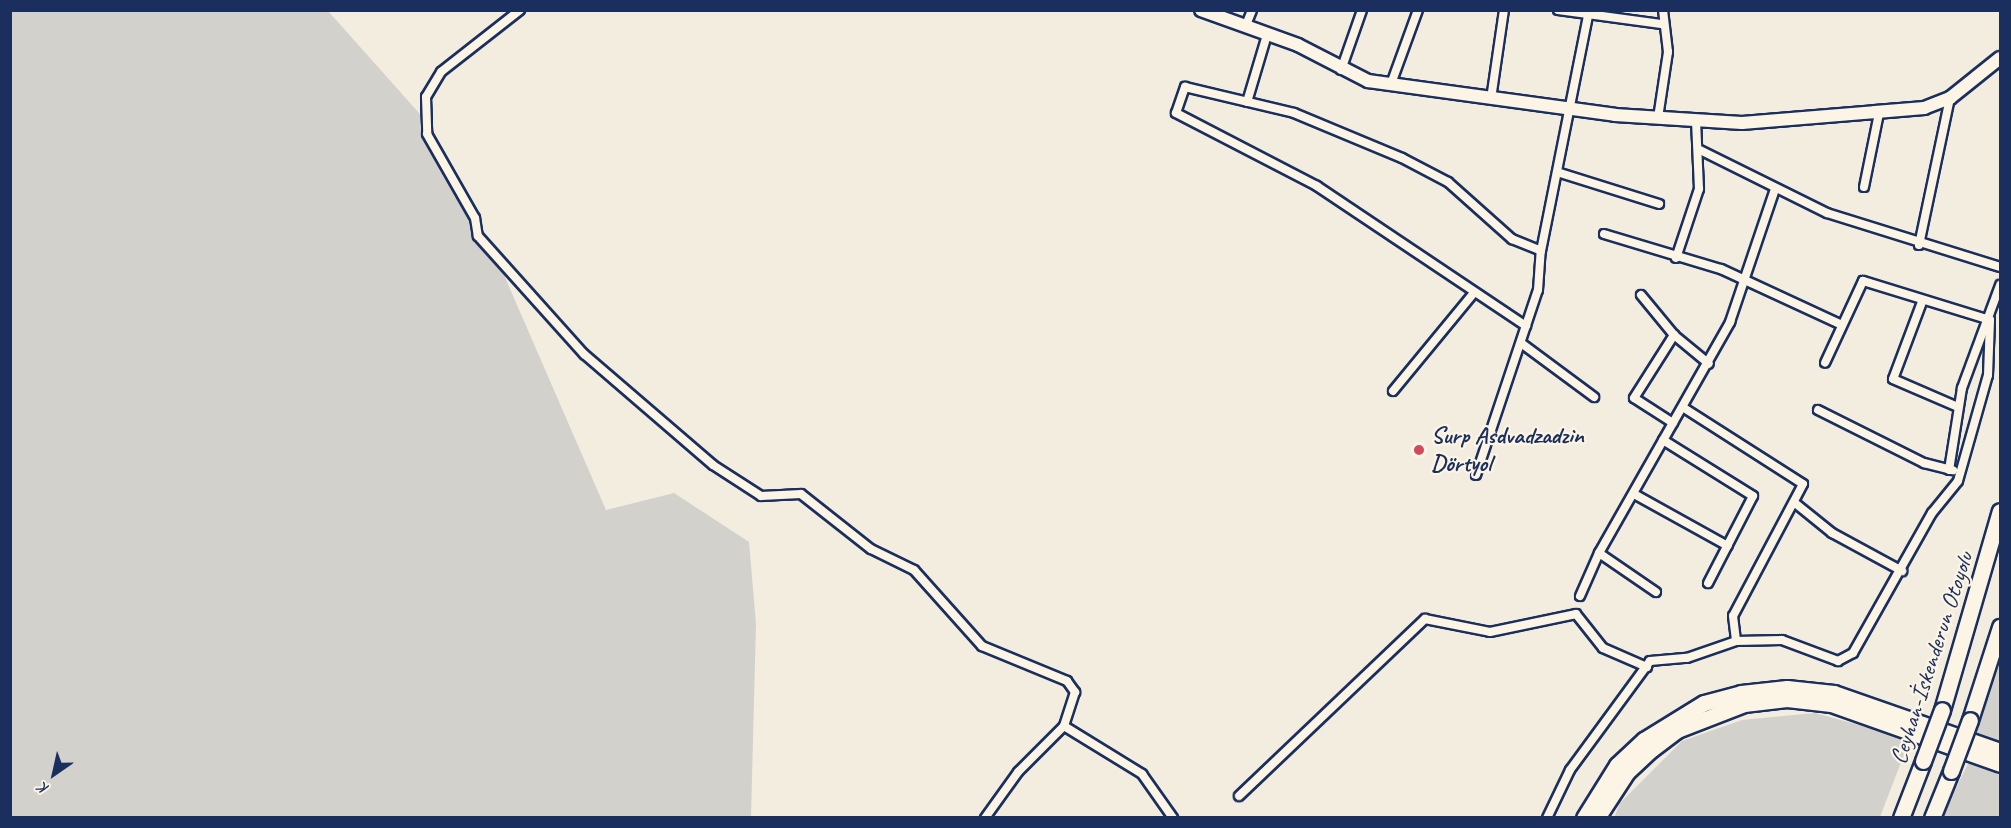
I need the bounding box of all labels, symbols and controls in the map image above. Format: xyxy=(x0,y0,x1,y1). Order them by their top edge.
place label: Surp Asdvadzadzin Dörtyol xyxy=(1431,422,1583,478)
marker: Surp Asdvadzadzin Dörtyol xyxy=(1412,443,1426,457)
street label: Ceyhan-İskenderun Otoyolu xyxy=(1884,548,1980,768)
north arrow xyxy=(24,744,84,804)
text: K xyxy=(35,778,53,799)

